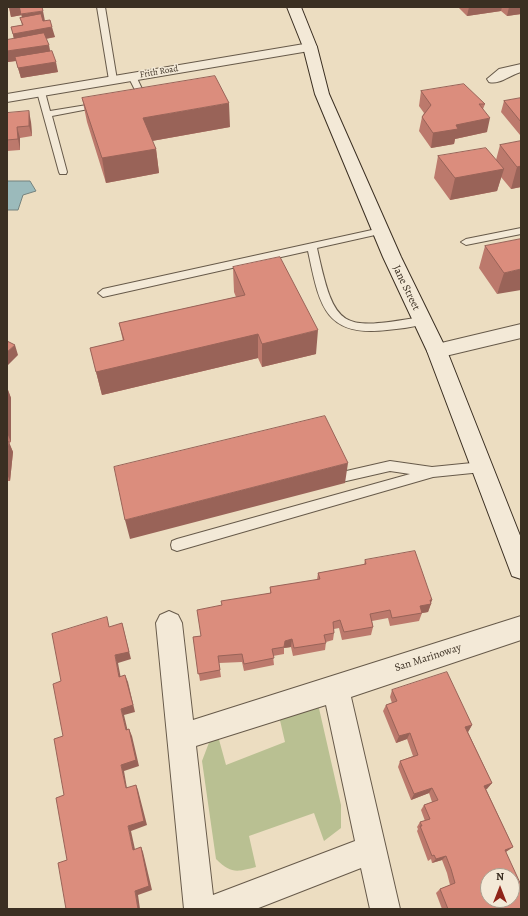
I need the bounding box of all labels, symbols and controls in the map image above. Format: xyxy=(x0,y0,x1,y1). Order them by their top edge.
street label: Frith Road xyxy=(139,63,179,81)
street label: Jane Street xyxy=(389,263,423,313)
street label: San Marinoway xyxy=(393,641,463,675)
north arrow xyxy=(480,868,520,908)
text: N xyxy=(496,869,504,884)

